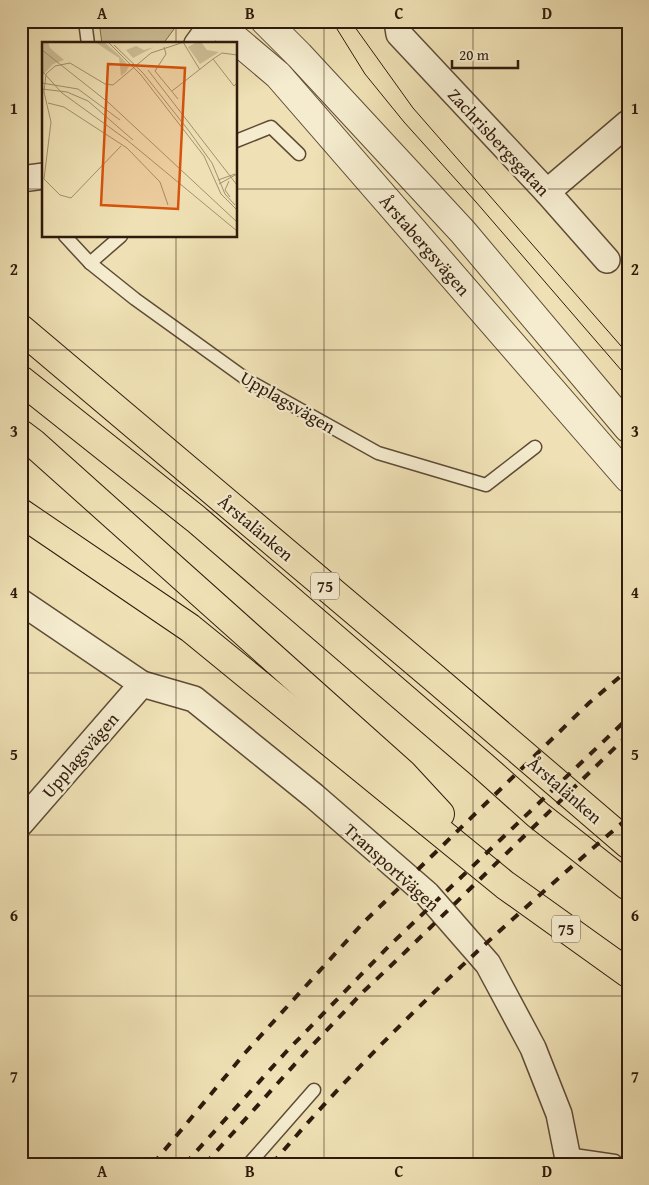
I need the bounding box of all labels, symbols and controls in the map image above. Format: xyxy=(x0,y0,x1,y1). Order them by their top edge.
text: A xyxy=(97,1,108,25)
text: B xyxy=(245,1,255,25)
text: C xyxy=(394,1,404,25)
text: D xyxy=(542,1,552,25)
scale bar xyxy=(452,38,518,70)
inset map xyxy=(42,42,238,238)
text: 20 m xyxy=(459,44,490,65)
street label: Zachrisbergsgatan xyxy=(442,82,556,202)
text: 1 xyxy=(10,96,18,120)
text: 1 xyxy=(631,96,639,120)
street label: Årstabergsvägen xyxy=(373,188,477,302)
text: 2 xyxy=(10,257,18,281)
text: 2 xyxy=(631,257,639,281)
street label: Upplagsvägen xyxy=(235,364,341,440)
text: 3 xyxy=(10,419,18,443)
text: 3 xyxy=(631,419,639,443)
street label: Årstalänken xyxy=(212,488,300,568)
road number: 75 xyxy=(311,572,339,600)
text: 4 xyxy=(10,580,18,604)
text: 4 xyxy=(631,580,639,604)
street label: Upplagsvägen xyxy=(35,706,125,804)
text: 5 xyxy=(10,742,18,766)
text: 5 xyxy=(631,742,639,766)
street label: Årstalänken xyxy=(522,750,608,830)
street label: Transportvägen xyxy=(338,817,446,917)
text: 6 xyxy=(10,903,18,927)
text: 6 xyxy=(631,903,639,927)
road number: 75 xyxy=(552,916,580,942)
text: 7 xyxy=(10,1064,18,1088)
text: 7 xyxy=(631,1064,639,1088)
text: A xyxy=(97,1159,108,1183)
text: B xyxy=(245,1159,255,1183)
text: C xyxy=(394,1159,404,1183)
text: D xyxy=(542,1159,552,1183)

